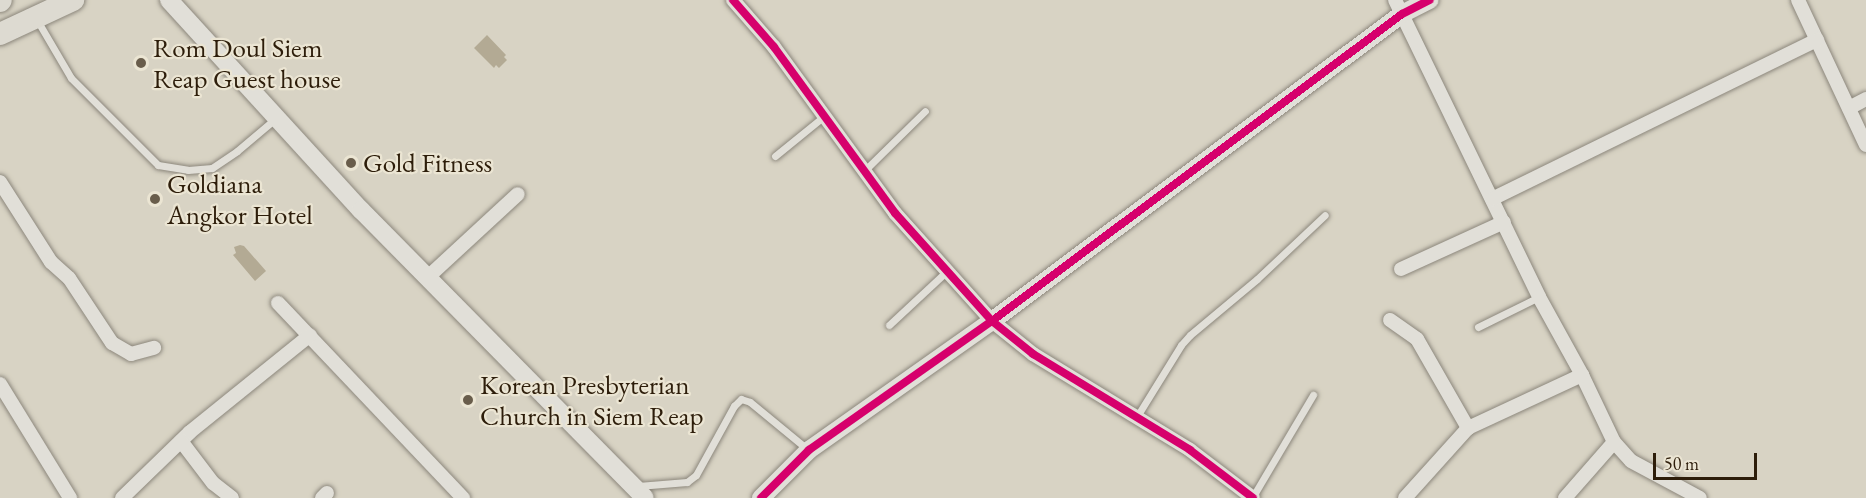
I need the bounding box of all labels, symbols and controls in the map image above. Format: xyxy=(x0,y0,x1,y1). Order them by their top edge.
place label: Rom Doul Siem Reap Guest house xyxy=(153,31,341,94)
marker: Rom Doul Siem Reap Guest house xyxy=(134,56,148,70)
place label: Gold Fitness xyxy=(363,147,492,179)
marker: Gold Fitness xyxy=(344,156,358,170)
place label: Goldiana Angkor Hotel xyxy=(167,167,313,230)
marker: Goldiana Angkor Hotel xyxy=(148,192,162,206)
place label: Korean Presbyterian Church in Siem Reap xyxy=(480,368,704,431)
marker: Korean Presbyterian Church in Siem Reap xyxy=(461,393,475,407)
scale bar xyxy=(1656,441,1760,479)
text: 50 m xyxy=(1664,452,1699,475)

